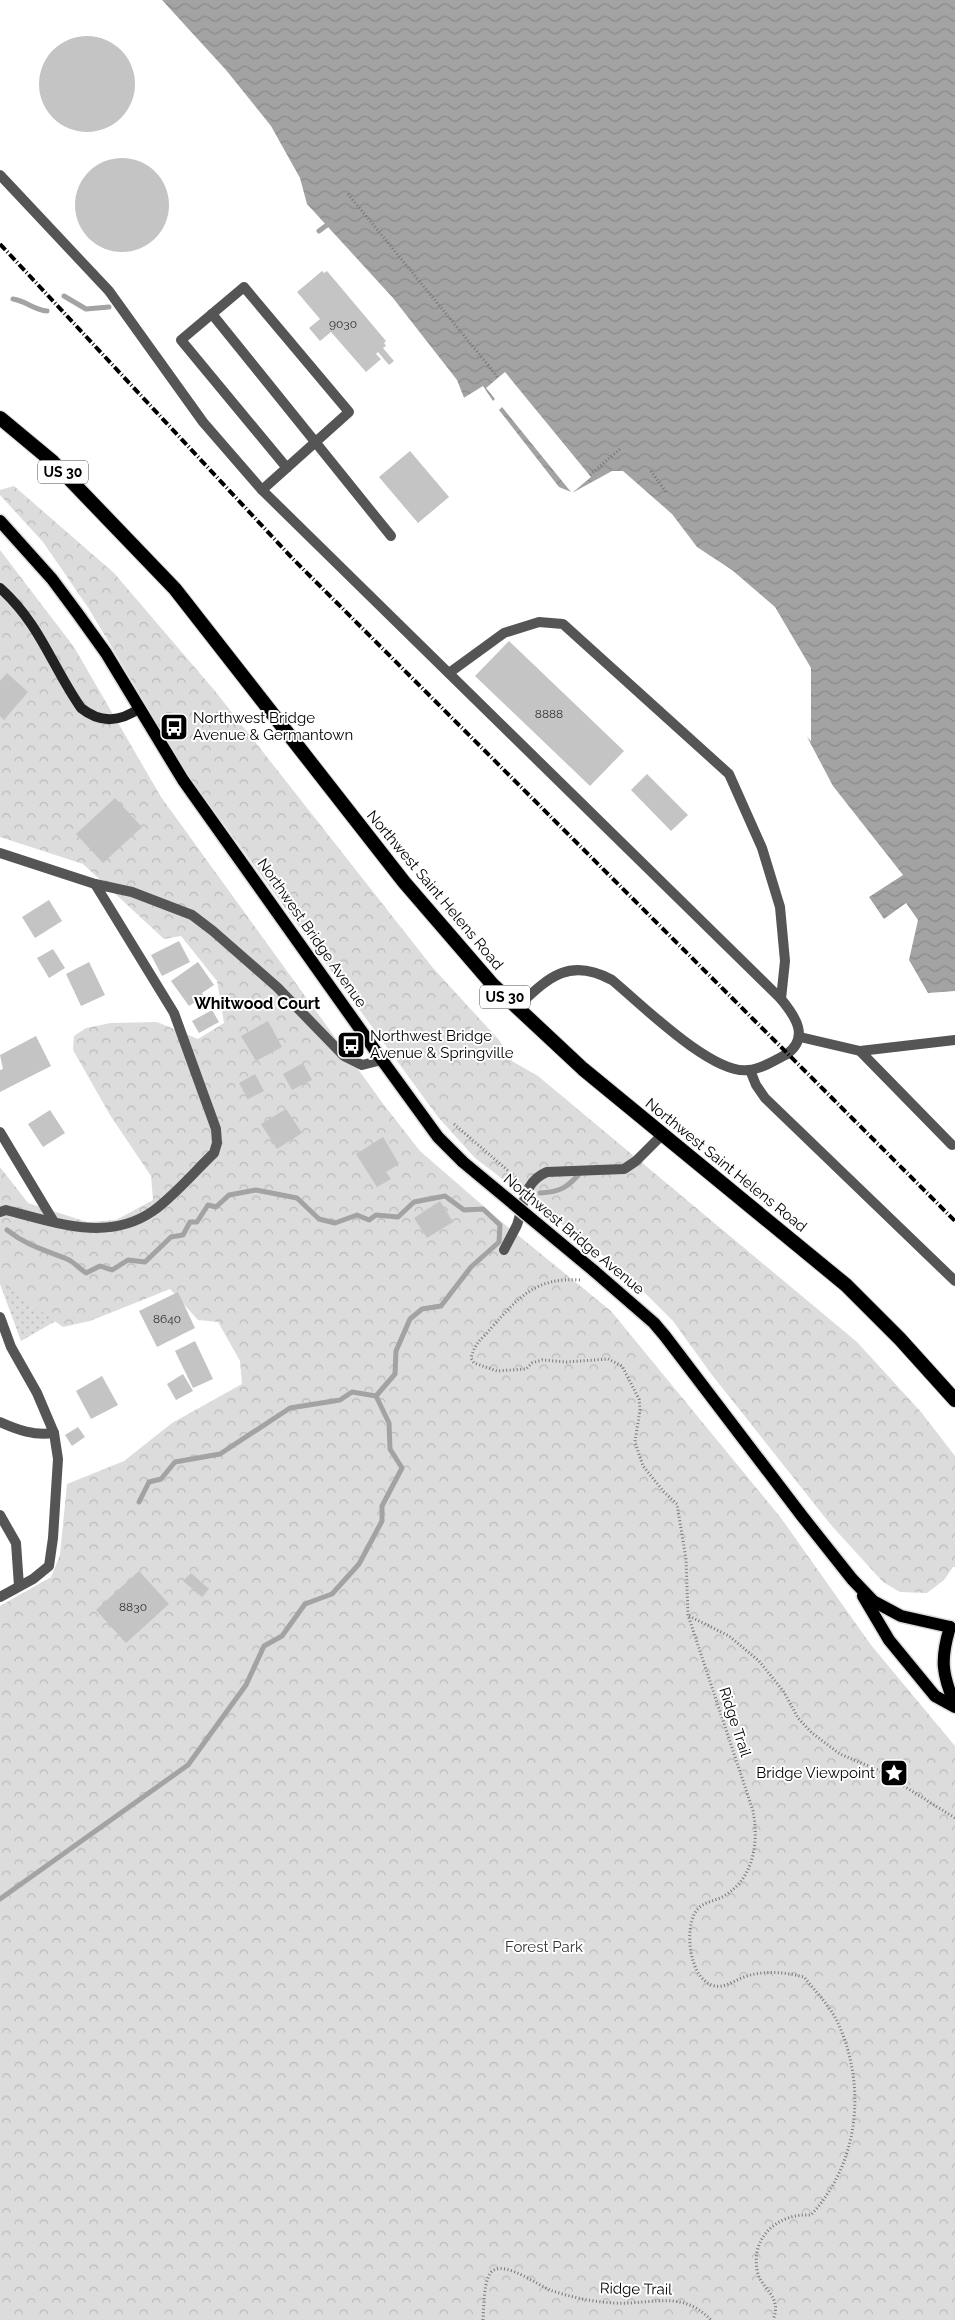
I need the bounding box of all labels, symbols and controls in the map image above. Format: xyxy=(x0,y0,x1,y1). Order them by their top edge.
house number: 9030 xyxy=(329,317,357,331)
road number: US 30 xyxy=(38,461,88,484)
house number: 8888 xyxy=(535,707,563,721)
place label: Northwest Bridge Avenue & Germantown xyxy=(193,709,353,744)
bus stop icon: Northwest Bridge Avenue & Germantown xyxy=(159,712,189,742)
street label: Northwest Saint Helens Road xyxy=(363,807,507,973)
street label: Northwest Bridge Avenue xyxy=(254,855,371,1011)
road number: US 30 xyxy=(480,986,530,1009)
district label: Whitwood Court xyxy=(194,994,320,1013)
place label: Northwest Bridge Avenue & Springville xyxy=(370,1027,514,1062)
bus stop icon: Northwest Bridge Avenue & Springville xyxy=(336,1030,366,1060)
street label: Northwest Saint Helens Road xyxy=(642,1094,810,1236)
street label: Northwest Bridge Avenue xyxy=(500,1170,648,1298)
house number: 8640 xyxy=(153,1312,181,1326)
house number: 8830 xyxy=(119,1600,147,1614)
street label: Ridge Trail xyxy=(715,1685,755,1760)
place icon: Bridge Viewpoint xyxy=(879,1758,909,1788)
place label: Bridge Viewpoint xyxy=(756,1764,875,1782)
park label: Forest Park xyxy=(505,1938,583,1956)
street label: Ridge Trail xyxy=(600,2279,673,2299)

